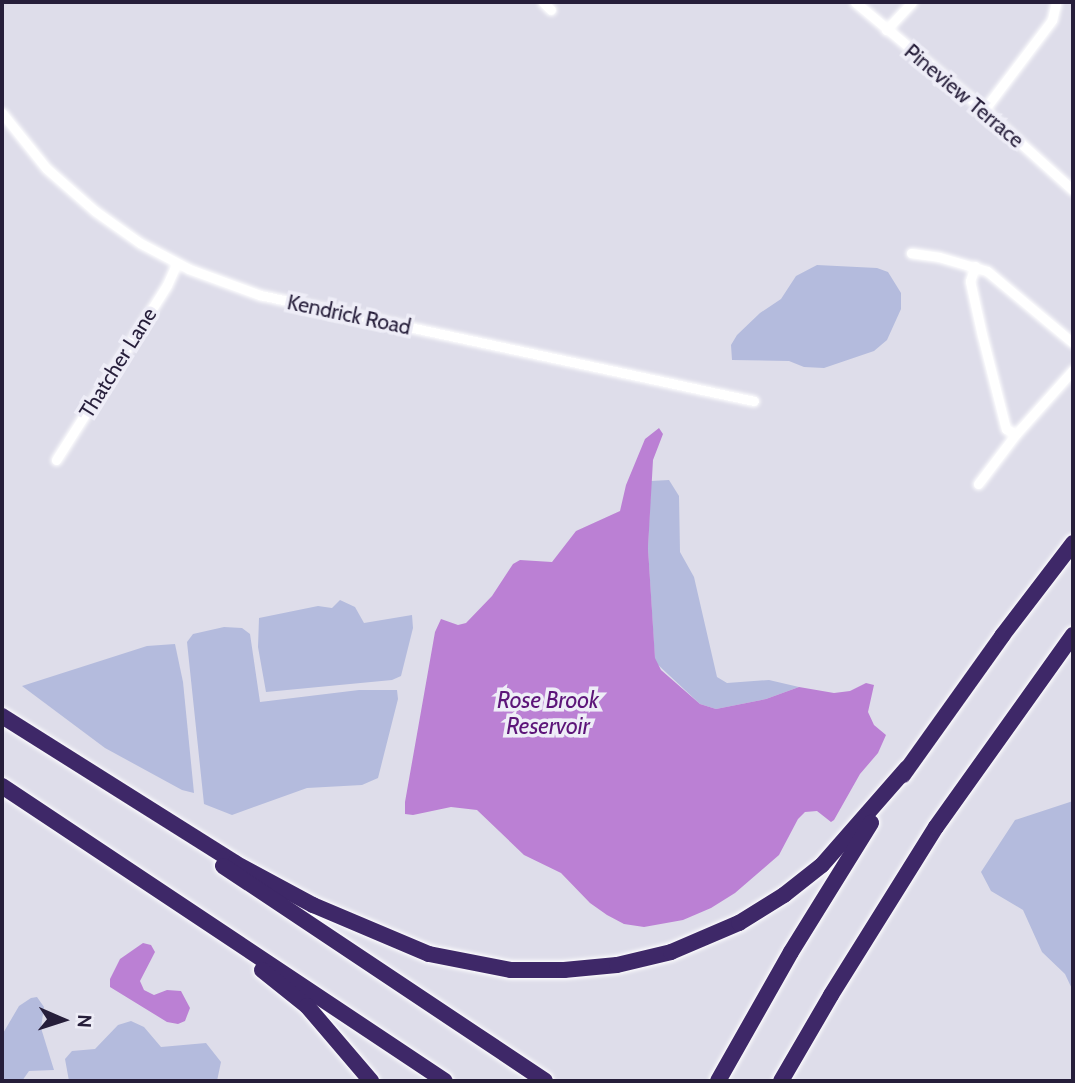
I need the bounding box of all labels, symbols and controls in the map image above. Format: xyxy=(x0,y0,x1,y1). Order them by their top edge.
street label: Pineview Terrace xyxy=(899,39,1029,153)
street label: Kendrick Road xyxy=(285,290,413,340)
street label: Thatcher Lane xyxy=(74,303,162,423)
water label: Rose Brook Reservoir xyxy=(497,686,599,740)
north arrow xyxy=(28,985,98,1055)
text: N xyxy=(73,1014,96,1028)

